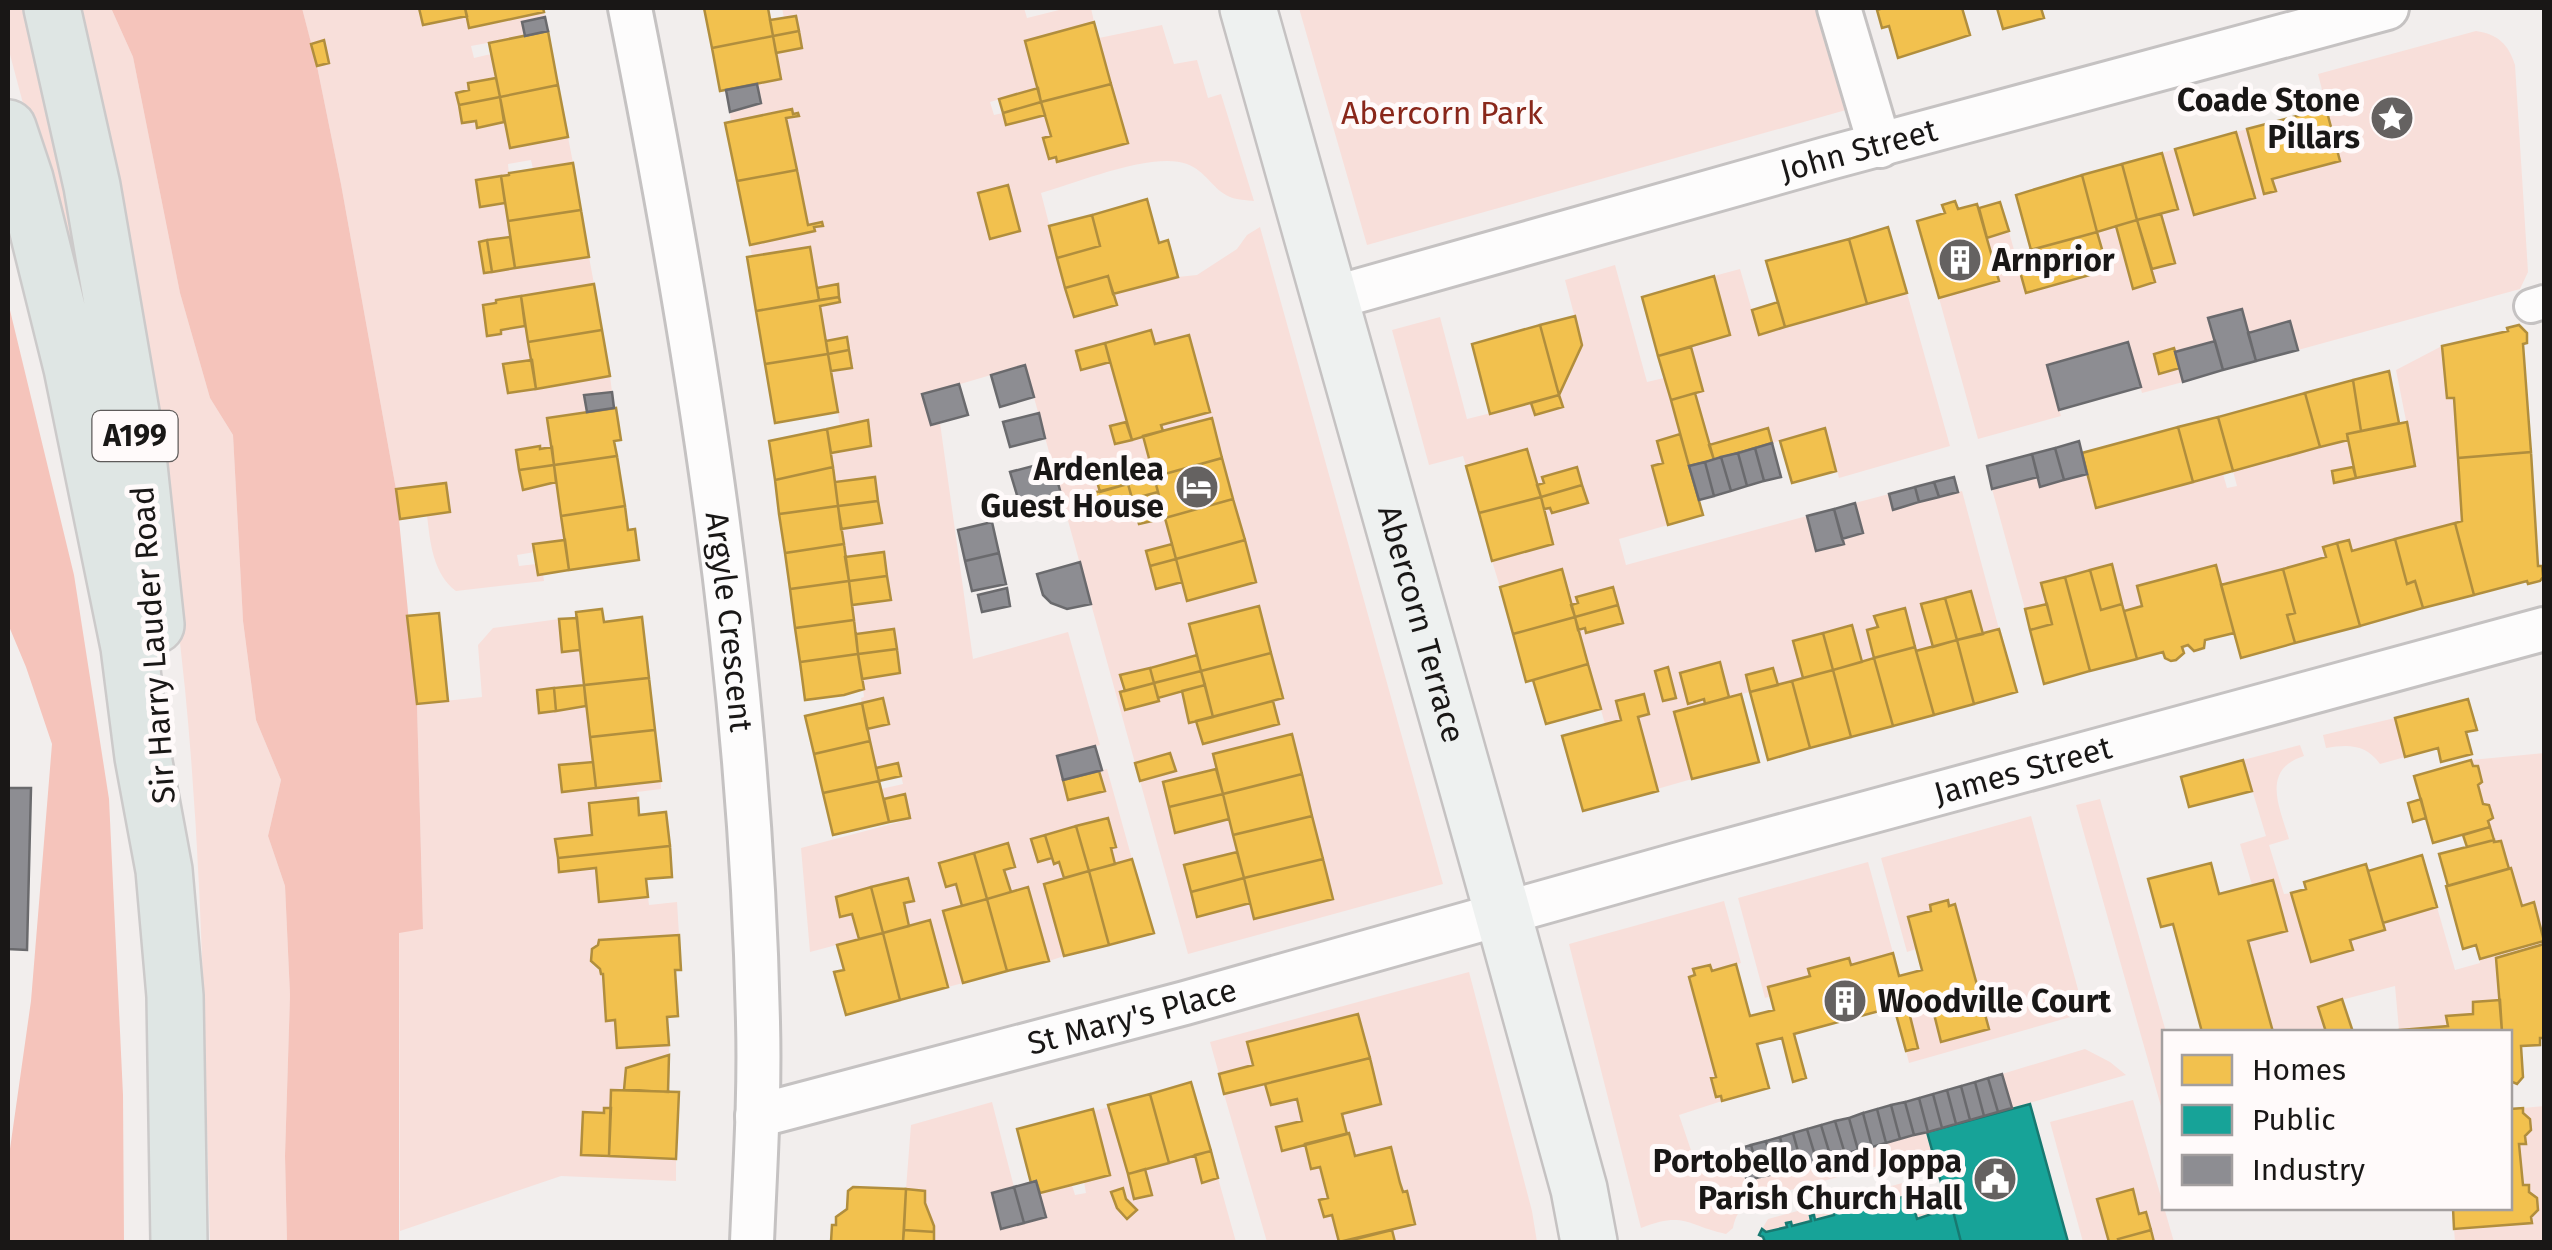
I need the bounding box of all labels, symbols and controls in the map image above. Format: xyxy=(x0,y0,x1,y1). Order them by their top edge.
place label: Coade Stone Pillars xyxy=(2177,81,2360,156)
park label: Abercorn Park xyxy=(1341,94,1544,132)
place icon: Coade Stone Pillars xyxy=(2369,95,2415,141)
street label: John Street xyxy=(1776,111,1942,190)
building icon: Arnprior xyxy=(1937,237,1983,283)
place label: Arnprior xyxy=(1991,241,2115,279)
road number: A199 xyxy=(92,411,178,461)
place label: Ardenlea Guest House xyxy=(981,450,1164,525)
hotel icon: Ardenlea Guest House xyxy=(1174,464,1220,510)
street label: Sir Harry Lauder Road xyxy=(123,485,183,805)
street label: Abercorn Terrace xyxy=(1370,501,1473,747)
street label: Argyle Crescent xyxy=(698,509,760,734)
street label: James Street xyxy=(1930,728,2116,813)
street label: St Mary's Place xyxy=(1023,970,1241,1063)
building icon: Woodville Court xyxy=(1822,978,1868,1024)
place label: Woodville Court xyxy=(1878,982,2111,1020)
legend xyxy=(2162,1030,2512,1210)
text: Homes xyxy=(2252,1052,2346,1088)
text: Public xyxy=(2252,1102,2336,1138)
place label: Portobello and Joppa Parish Church Hall xyxy=(1653,1142,1962,1217)
text: Industry xyxy=(2252,1152,2365,1188)
public building icon: Portobello and Joppa Parish Church Hall xyxy=(1972,1156,2018,1202)

